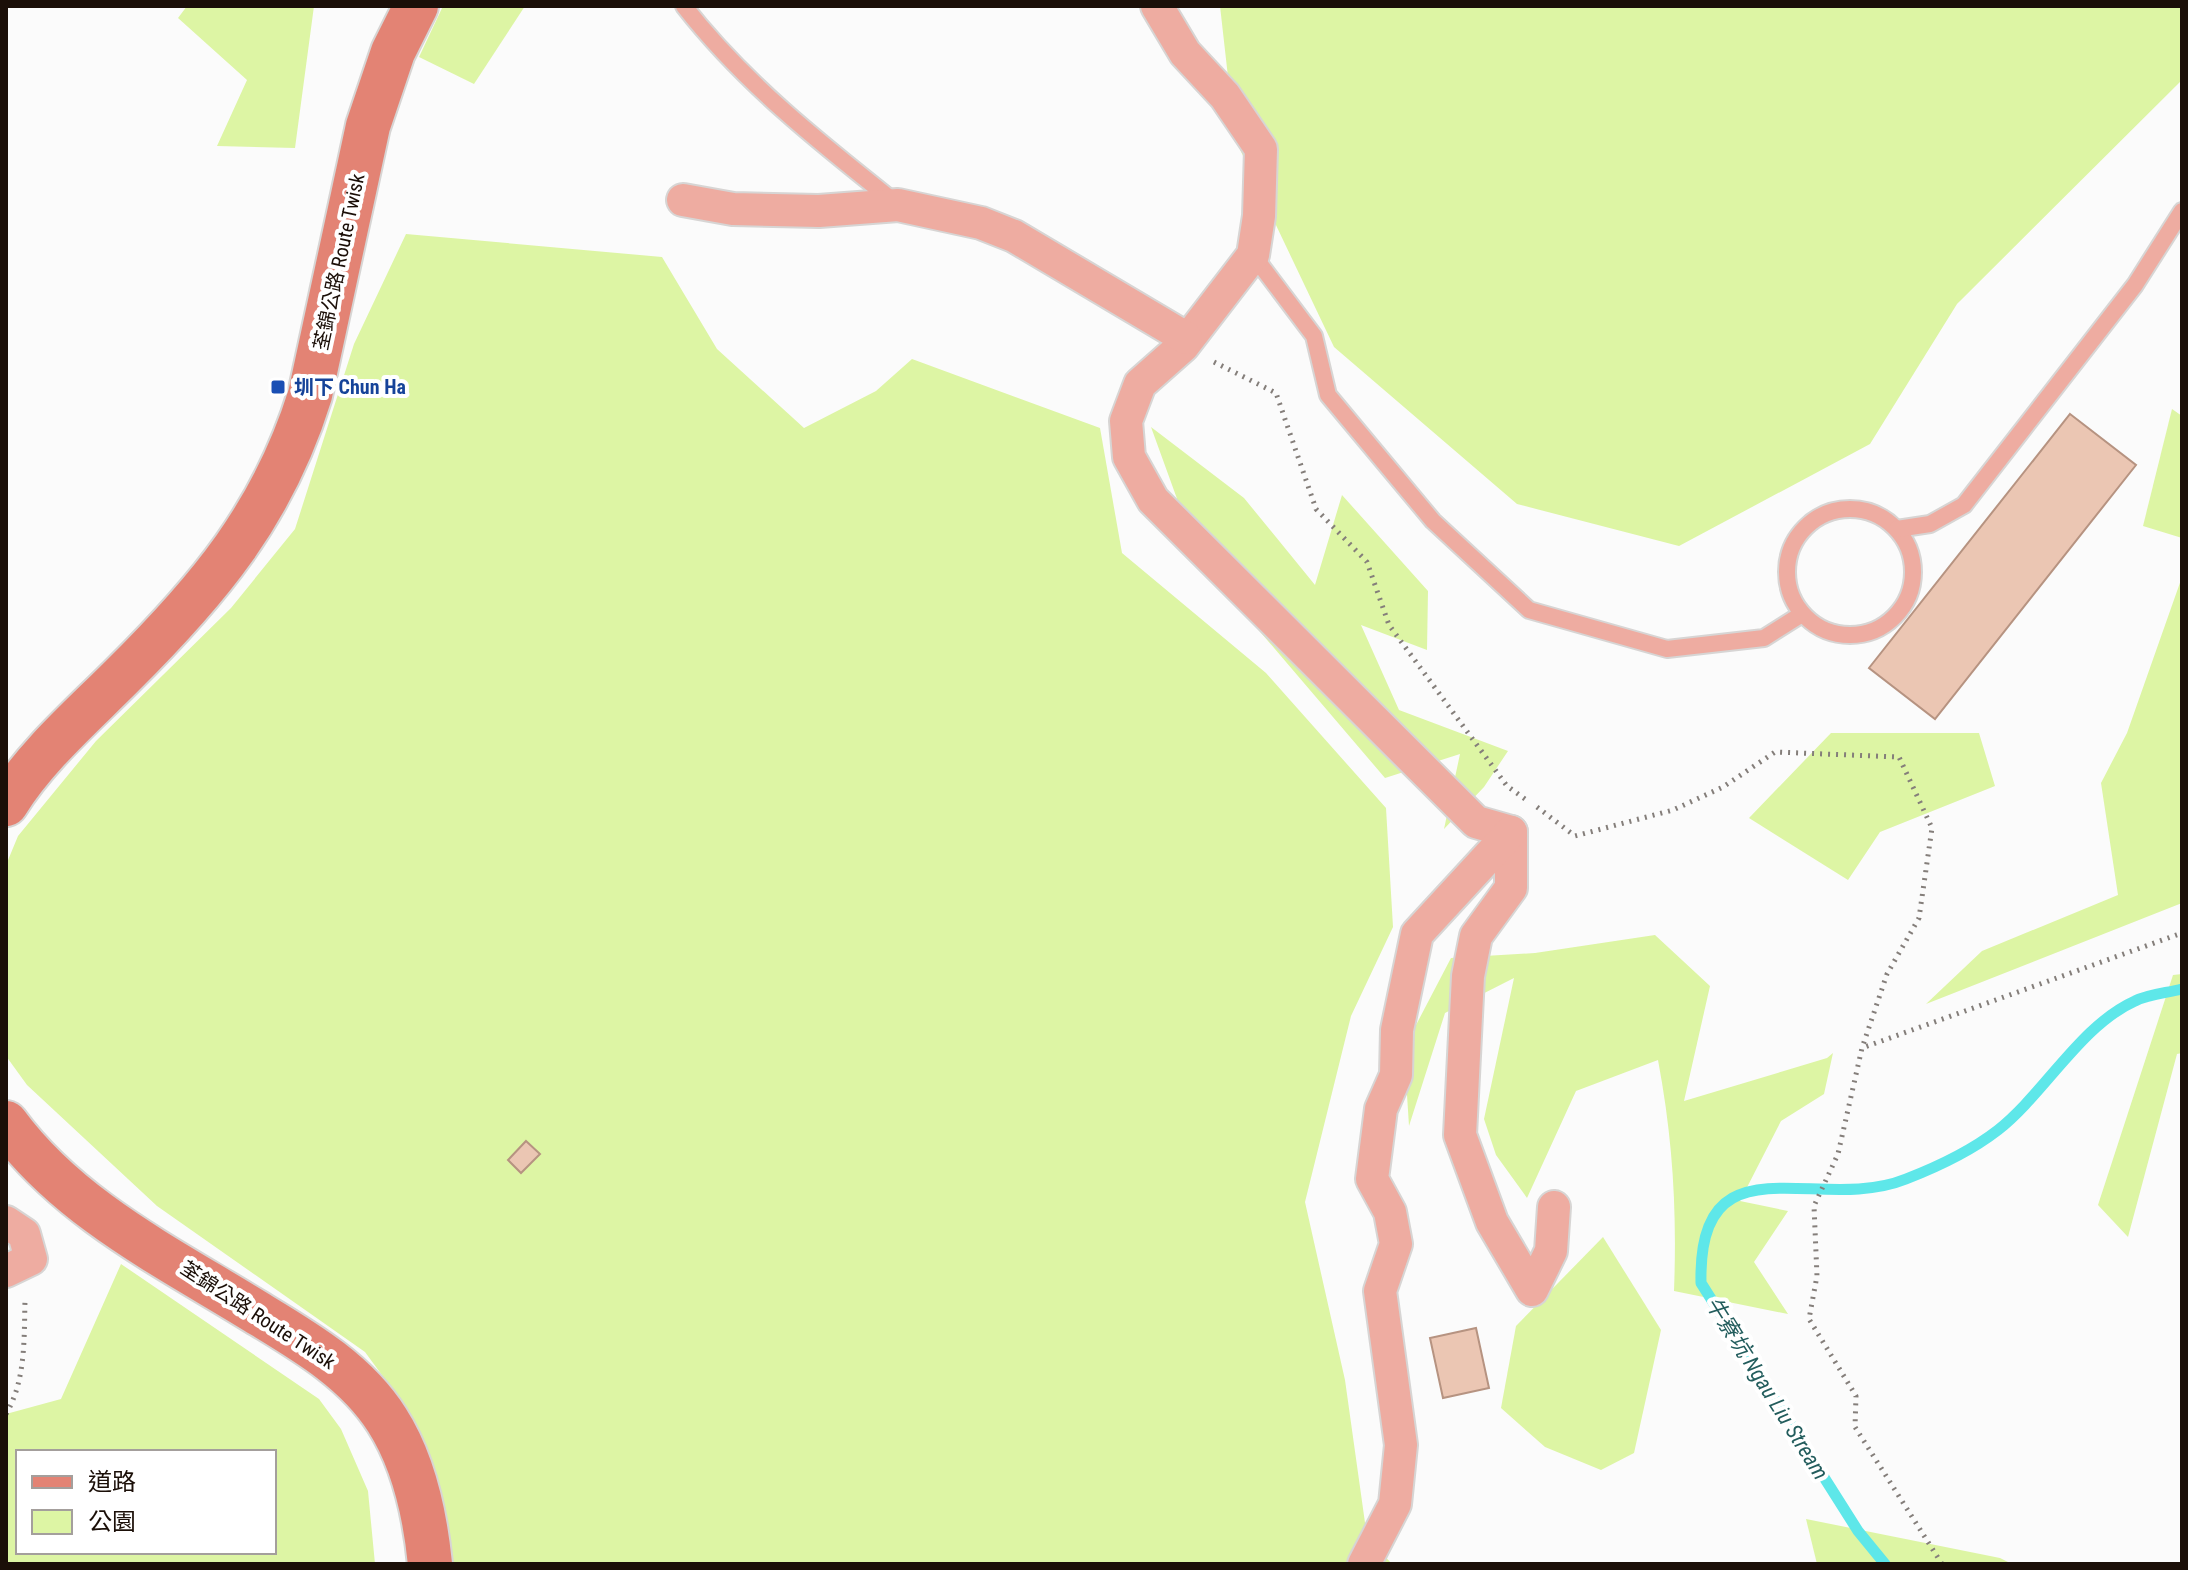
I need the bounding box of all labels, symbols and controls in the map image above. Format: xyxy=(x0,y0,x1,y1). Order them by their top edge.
street label: 荃錦公路 Route Twisk xyxy=(309,171,369,353)
place label: 圳下 Chun Ha xyxy=(294,375,406,399)
marker: 圳下 Chun Ha xyxy=(269,378,287,396)
street label: 荃錦公路 Route Twisk xyxy=(176,1256,340,1374)
water label: 牛寮坑 Ngau Liu Stream xyxy=(1701,1292,1833,1484)
legend xyxy=(16,1450,276,1554)
text: 道路 xyxy=(88,1468,136,1496)
text: 公園 xyxy=(88,1508,136,1536)

